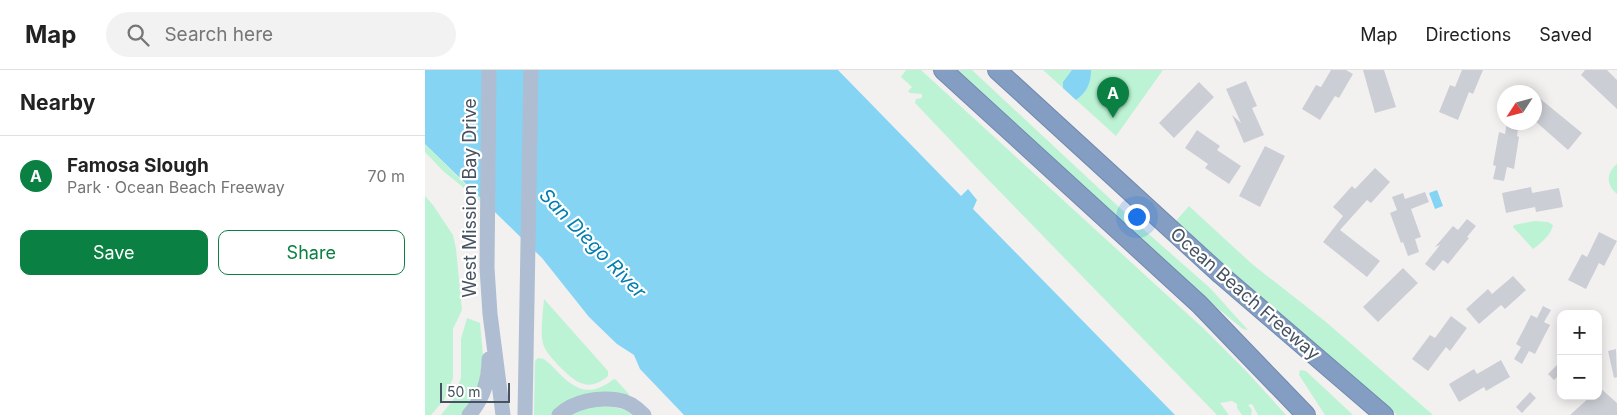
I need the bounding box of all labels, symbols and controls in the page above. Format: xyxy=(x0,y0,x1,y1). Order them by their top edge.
search box xyxy=(106,12,456,57)
text: Map xyxy=(25,20,76,49)
icon: search xyxy=(124,21,152,49)
text: Search here xyxy=(164,23,273,46)
text: Map xyxy=(1360,24,1398,45)
text: Directions xyxy=(1426,24,1511,45)
text: Saved xyxy=(1539,24,1592,45)
pin: A xyxy=(1097,77,1129,118)
north arrow xyxy=(1497,85,1542,130)
text: Nearby xyxy=(20,90,95,115)
street label: West Mission Bay Drive xyxy=(459,98,480,298)
text: Famosa Slough xyxy=(67,154,209,177)
text: A xyxy=(30,166,42,186)
text: 70 m xyxy=(368,166,405,186)
text: Park · Ocean Beach Freeway xyxy=(67,177,285,197)
water label: San Diego River xyxy=(535,184,651,303)
your location xyxy=(1124,204,1150,230)
street label: Ocean Beach Freeway xyxy=(1166,223,1324,364)
button: Save xyxy=(20,230,208,275)
button: Share xyxy=(218,230,405,275)
map controls xyxy=(1557,310,1602,400)
button: + xyxy=(1557,310,1602,355)
button: − xyxy=(1557,355,1602,400)
scale bar xyxy=(440,380,510,403)
text: 50 m xyxy=(447,383,481,400)

